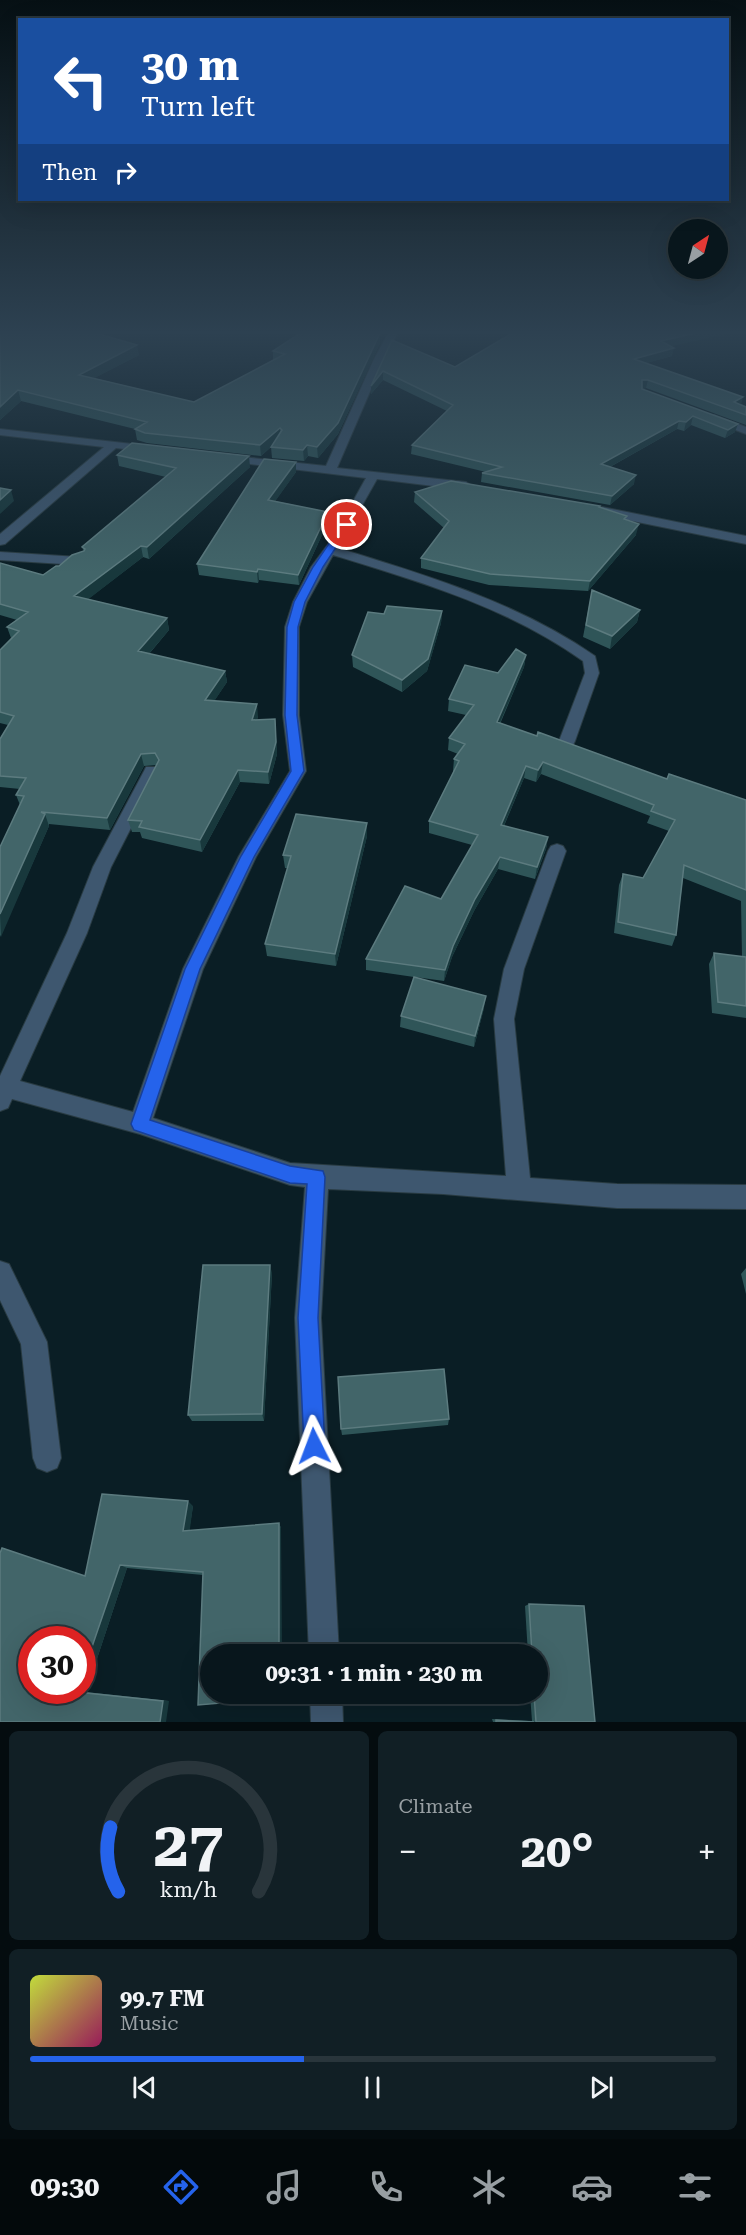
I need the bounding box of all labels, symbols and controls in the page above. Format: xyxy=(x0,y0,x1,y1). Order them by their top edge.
text: 30 m xyxy=(141,41,239,90)
icon: left xyxy=(42,42,120,120)
text: Turn left xyxy=(141,91,255,123)
icon: right xyxy=(109,156,142,189)
text: Then xyxy=(42,160,97,185)
north arrow xyxy=(668,219,728,279)
map controls xyxy=(668,219,728,279)
pin xyxy=(321,499,372,550)
icon: arrive xyxy=(330,508,363,541)
position arrow xyxy=(282,1414,346,1478)
speed limit sign: 30 xyxy=(18,1626,96,1704)
text: 09:31 · 1 min · 230 m xyxy=(265,1661,483,1686)
text: Climate xyxy=(399,1794,473,1818)
text: 27 xyxy=(154,1808,224,1881)
text: 20° xyxy=(521,1825,594,1878)
text: − xyxy=(399,1832,417,1871)
text: + xyxy=(698,1832,716,1871)
text: km/h xyxy=(160,1878,218,1903)
text: 99.7 FM xyxy=(120,1986,204,2011)
text: Music xyxy=(120,2011,179,2035)
icon: previous xyxy=(128,2071,161,2104)
icon: pause xyxy=(356,2071,389,2104)
icon: next xyxy=(585,2071,618,2104)
icon: directions xyxy=(160,2166,202,2208)
icon: music xyxy=(263,2166,305,2208)
icon: phone xyxy=(365,2166,407,2208)
icon: climate xyxy=(468,2166,510,2208)
icon: car xyxy=(571,2166,613,2208)
icon: filters xyxy=(674,2166,716,2208)
text: 09:30 xyxy=(30,2171,99,2203)

